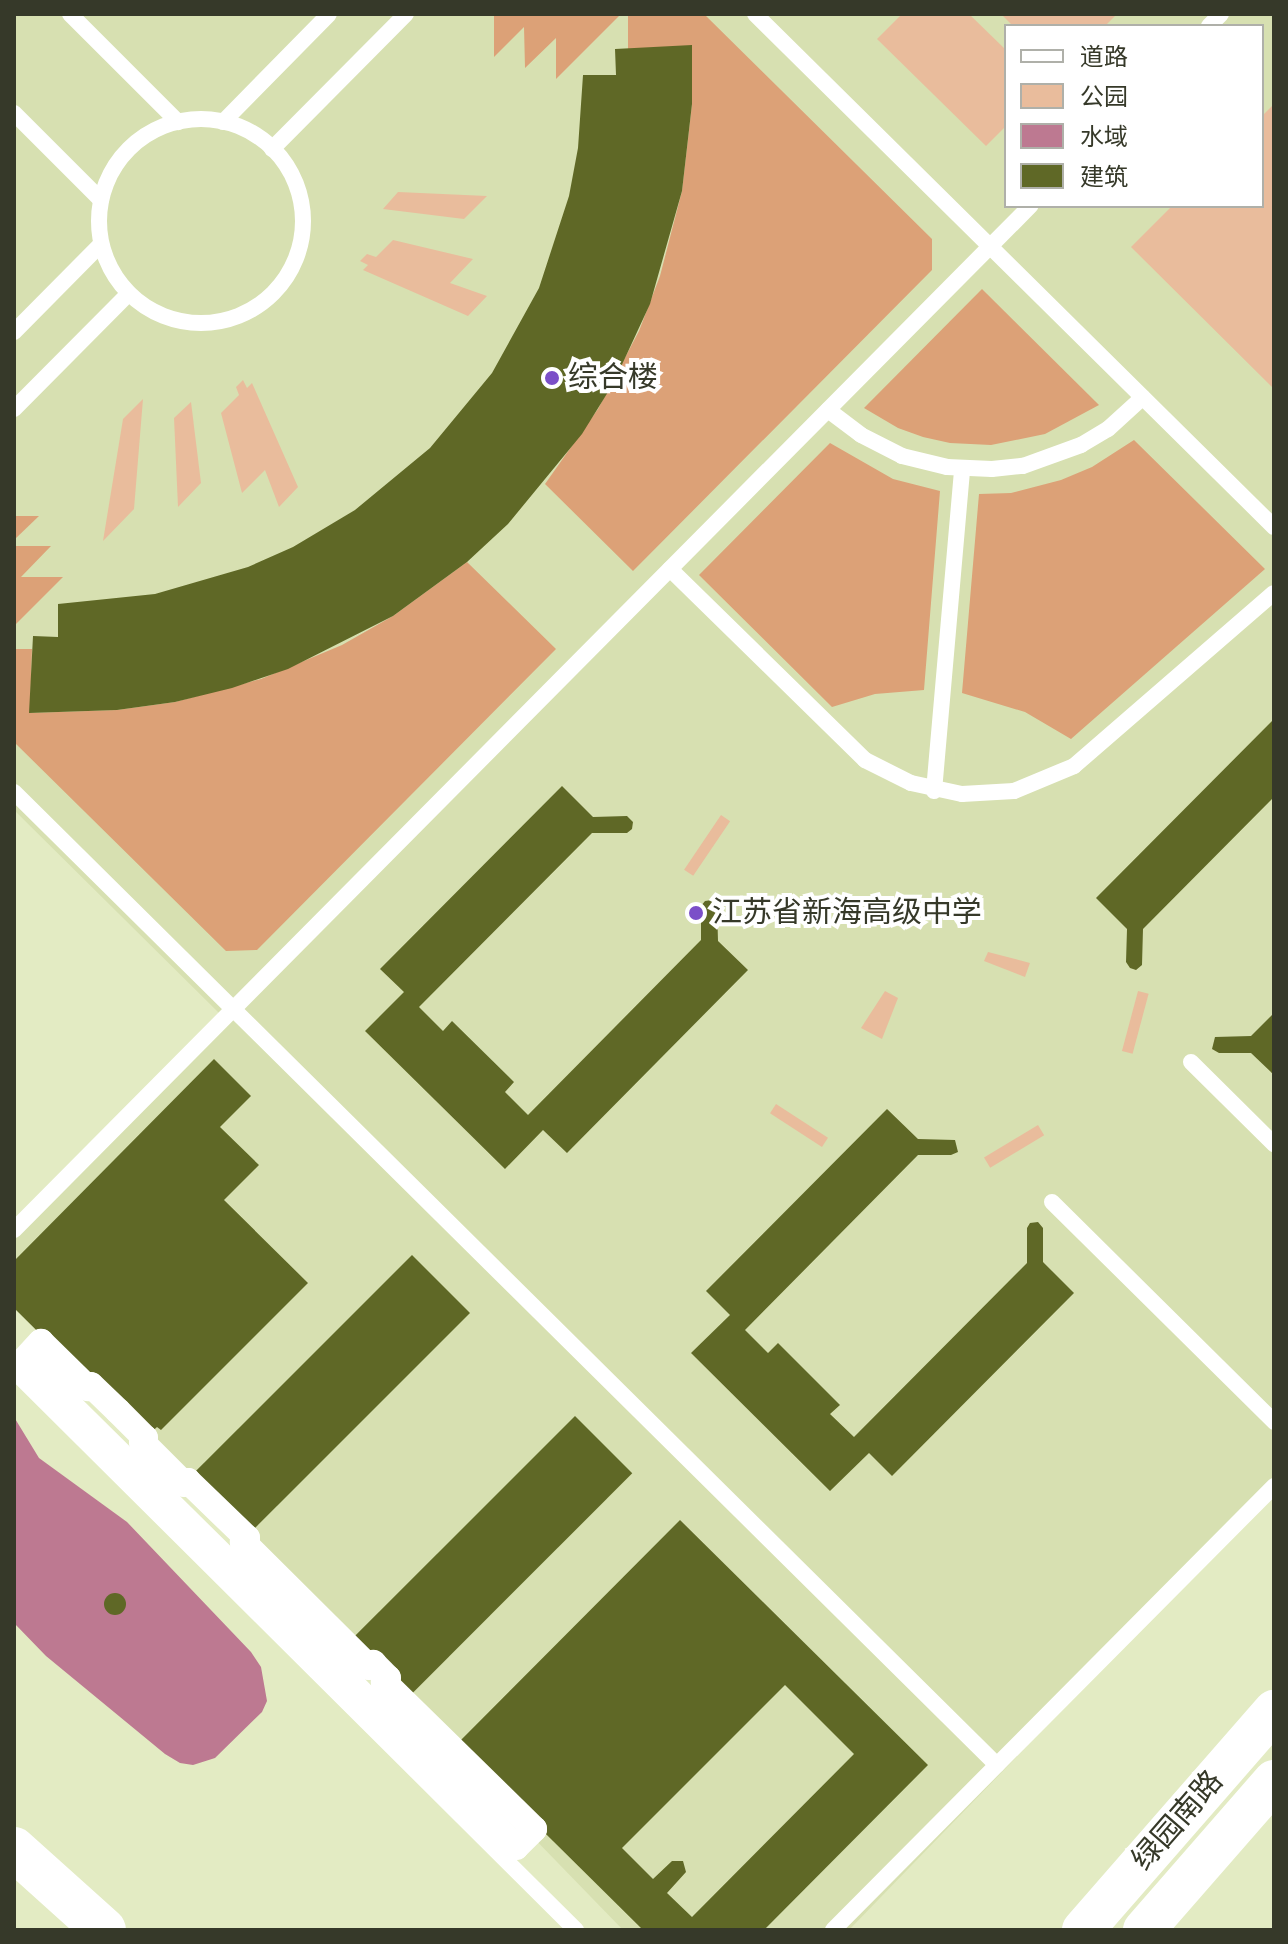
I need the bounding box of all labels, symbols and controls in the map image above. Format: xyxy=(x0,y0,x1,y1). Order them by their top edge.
legend xyxy=(1004,24,1264,208)
text: 道路 xyxy=(1080,40,1128,76)
text: 公园 xyxy=(1080,80,1128,116)
text: 水域 xyxy=(1080,120,1128,156)
text: 建筑 xyxy=(1080,160,1128,196)
place label: 综合楼 xyxy=(568,360,658,396)
marker: 综合楼 xyxy=(543,369,561,387)
place label: 江苏省新海高级中学 xyxy=(712,895,982,931)
marker: 江苏省新海高级中学 xyxy=(687,904,705,922)
street label: 绿园南路 xyxy=(1125,1764,1231,1878)

